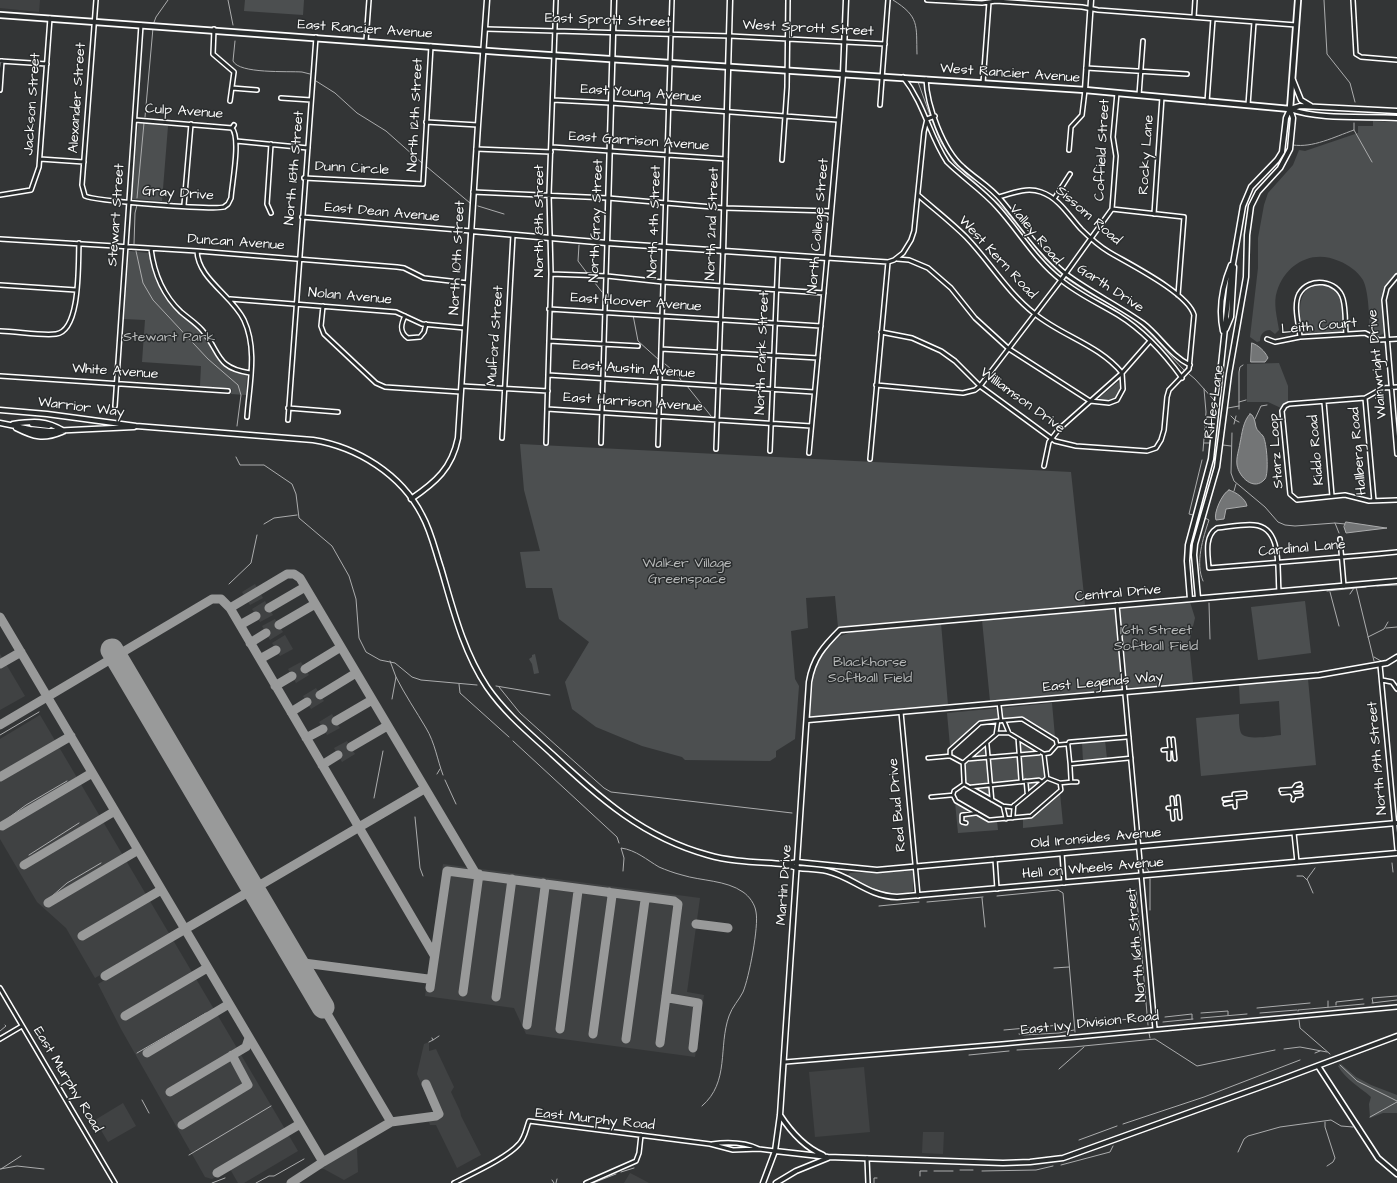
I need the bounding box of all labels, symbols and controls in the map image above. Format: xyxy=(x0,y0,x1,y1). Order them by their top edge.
street label: East Sprott Street xyxy=(545,10,671,32)
street label: East Rancier Avenue xyxy=(297,17,433,43)
street label: West Sprott Street xyxy=(742,17,874,41)
street label: Alexander Street xyxy=(66,42,90,154)
street label: Jackson Street xyxy=(21,52,45,156)
street label: North 12th Street xyxy=(405,58,427,172)
street label: West Rancier Avenue xyxy=(939,61,1081,87)
street label: East Young Avenue xyxy=(580,81,702,107)
street label: Coffield Street xyxy=(1092,98,1114,202)
street label: Culp Avenue xyxy=(144,101,224,123)
street label: North 18th Street xyxy=(282,110,308,226)
street label: Rocky Lane xyxy=(1136,115,1158,195)
street label: East Garrison Avenue xyxy=(568,129,710,155)
street label: North College Street xyxy=(805,158,833,294)
street label: Dunn Circle xyxy=(315,159,389,179)
street label: North Gray Street xyxy=(586,159,608,283)
street label: Stewart Street xyxy=(105,163,129,267)
street label: North 8th Street xyxy=(532,164,548,278)
street label: North 4th Street xyxy=(645,165,665,279)
street label: North 2nd Street xyxy=(703,167,723,281)
street label: Gray Drive xyxy=(142,183,214,205)
street label: Sissom Road xyxy=(1052,183,1124,249)
street label: East Dean Avenue xyxy=(324,200,440,226)
street label: North 10th Street xyxy=(447,200,469,316)
street label: Valley Road xyxy=(1005,202,1065,268)
street label: West Kern Road xyxy=(954,213,1040,303)
street label: Duncan Avenue xyxy=(187,231,285,255)
street label: Garth Drive xyxy=(1073,261,1147,317)
street label: Nolan Avenue xyxy=(307,285,393,309)
street label: Mulford Street xyxy=(484,285,508,387)
street label: East Hoover Avenue xyxy=(570,290,702,316)
street label: North Park Street xyxy=(752,291,774,415)
street label: Wainwright Drive xyxy=(1365,309,1391,419)
street label: Leith Court xyxy=(1280,315,1358,339)
park label: Stewart Park xyxy=(123,330,215,346)
street label: East Austin Avenue xyxy=(572,357,696,383)
street label: White Avenue xyxy=(71,361,159,383)
street label: Williamson Drive xyxy=(976,364,1068,438)
street label: Rifles Lane xyxy=(1202,364,1228,440)
street label: East Harrison Avenue xyxy=(563,390,703,416)
street label: Warrior Way xyxy=(37,394,125,422)
street label: Hallberg Road xyxy=(1347,406,1371,496)
street label: Starz Loop xyxy=(1266,413,1288,489)
street label: Kiddo Road xyxy=(1306,414,1328,486)
street label: Cardinal Lane xyxy=(1258,537,1346,561)
park label: Walker Village Greenspace xyxy=(642,556,732,588)
street label: Central Drive xyxy=(1074,582,1162,606)
park label: 16th Street Softball Field xyxy=(1114,623,1198,656)
park label: Blackhorse Softball Field xyxy=(828,655,912,688)
street label: East Legends Way xyxy=(1042,669,1164,697)
street label: North 19th Street xyxy=(1365,701,1391,815)
street label: Red Bud Drive xyxy=(886,757,910,853)
street label: Old Ironsides Avenue xyxy=(1030,825,1162,853)
street label: Martin Drive xyxy=(774,844,796,926)
street label: Hell on Wheels Avenue xyxy=(1021,854,1165,884)
street label: North 16th Street xyxy=(1124,887,1150,1003)
street label: East Ivy Division Road xyxy=(1020,1008,1160,1040)
street label: East Murphy Road xyxy=(29,1024,105,1136)
street label: East Murphy Road xyxy=(534,1105,656,1135)

